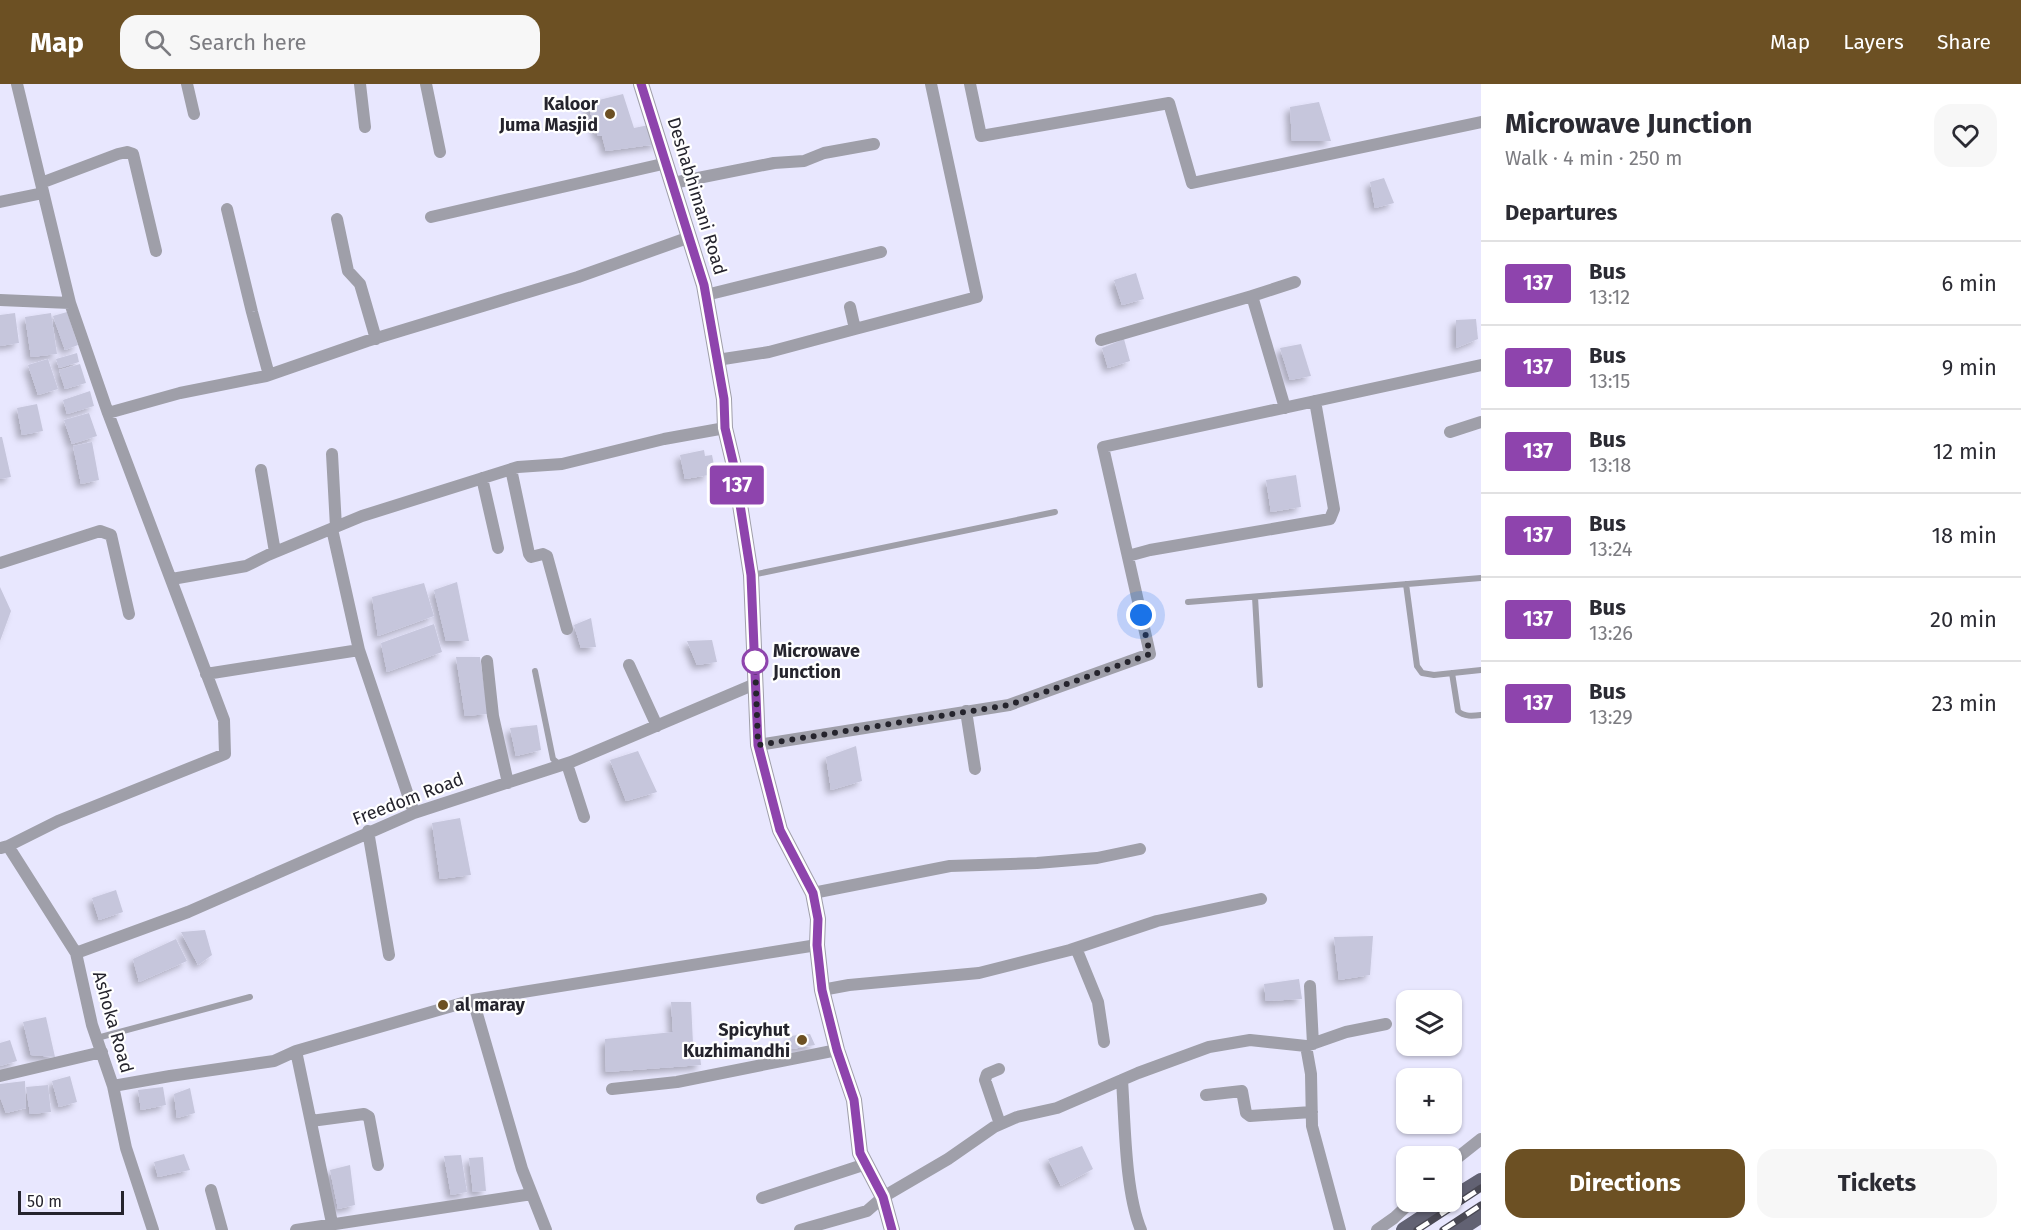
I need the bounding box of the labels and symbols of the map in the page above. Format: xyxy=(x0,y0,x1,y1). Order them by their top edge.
place label: Kaloor Juma Masjid xyxy=(498,93,599,136)
marker: Kaloor Juma Masjid xyxy=(603,107,617,121)
street label: Deshabhimani Road xyxy=(663,115,731,277)
line badge: 137 xyxy=(702,466,771,504)
your location xyxy=(1126,600,1156,630)
place label: Microwave Junction xyxy=(772,640,860,683)
marker: Microwave Junction xyxy=(742,648,768,674)
street label: Freedom Road xyxy=(349,768,467,830)
street label: Ashoka Road xyxy=(88,969,138,1075)
place label: al maray xyxy=(455,994,526,1016)
marker: al maray xyxy=(436,998,450,1012)
place label: Spicyhut Kuzhimandhi xyxy=(683,1019,791,1062)
marker: Spicyhut Kuzhimandhi xyxy=(795,1033,809,1047)
scale bar xyxy=(18,1188,124,1216)

